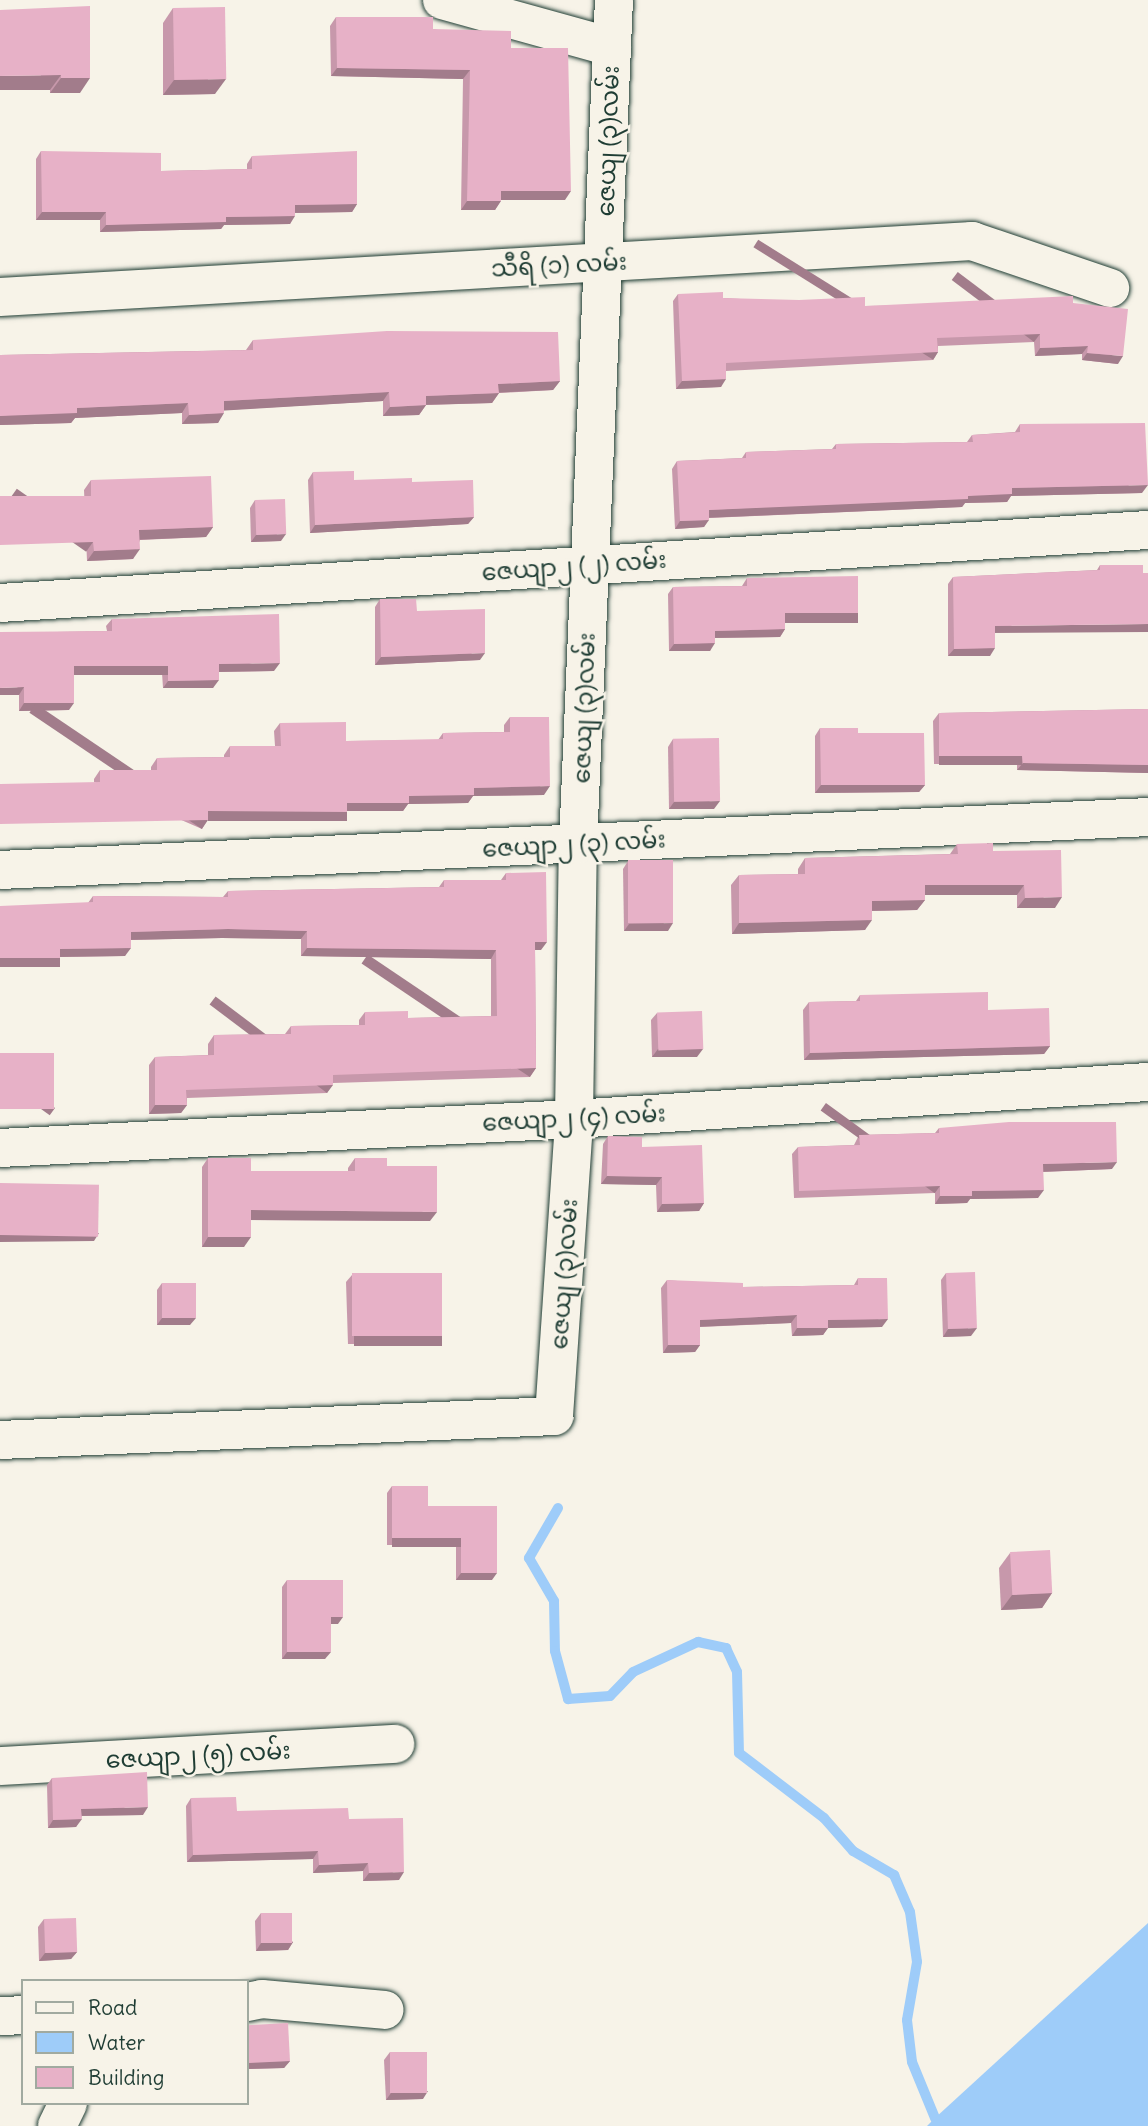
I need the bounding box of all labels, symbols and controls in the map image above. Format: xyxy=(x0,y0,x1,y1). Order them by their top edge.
street label: ဇေယျ (၃)လမ်း xyxy=(591,65,625,217)
street label: သီရိ (၁) လမ်း xyxy=(490,247,628,283)
street label: ဇေယျာ၂ (၂) လမ်း xyxy=(481,545,667,587)
street label: ဇေယျ (၃)လမ်း xyxy=(567,632,601,784)
street label: ဇေယျာ၂ (၃) လမ်း xyxy=(481,825,667,863)
street label: ဇေယျာ၂ (၄) လမ်း xyxy=(481,1099,667,1137)
street label: ဇေယျ (၃)လမ်း xyxy=(544,1198,584,1350)
street label: ဇေယျာ၂ (၅) လမ်း xyxy=(105,1736,291,1774)
legend xyxy=(21,1979,248,2105)
text: Road xyxy=(88,1994,137,2021)
text: Water xyxy=(88,2029,145,2056)
text: Building xyxy=(88,2064,164,2091)

